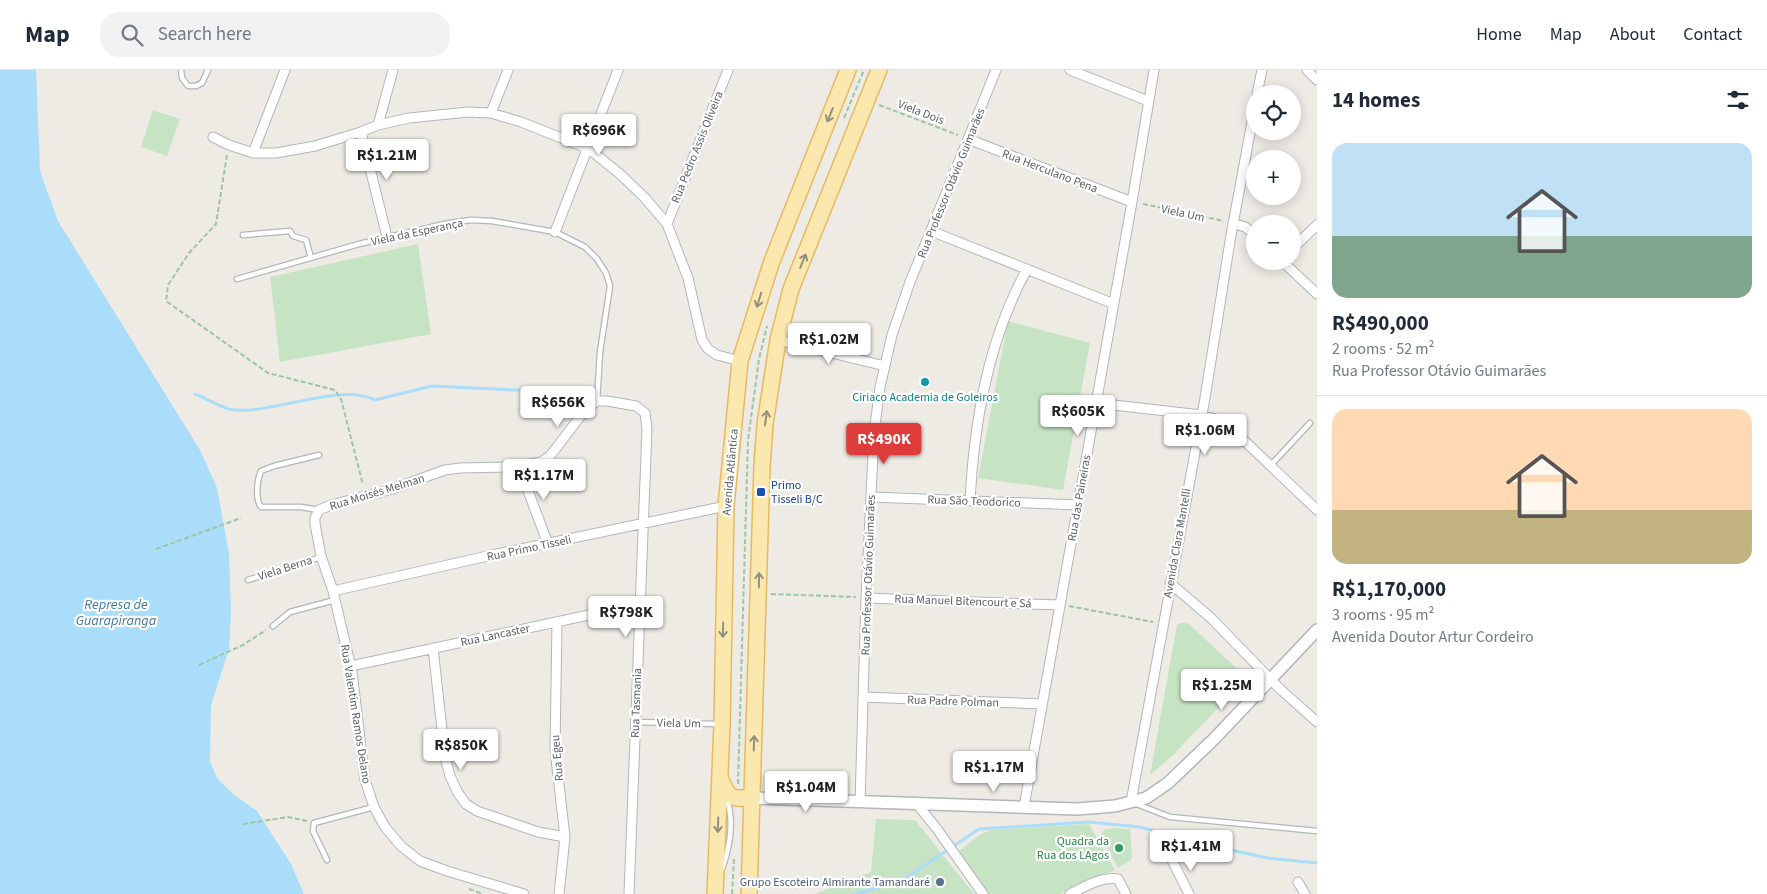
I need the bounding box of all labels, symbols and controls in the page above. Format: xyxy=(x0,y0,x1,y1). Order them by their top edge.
search box xyxy=(100,12,450,57)
text: Map xyxy=(25,17,70,52)
icon: search xyxy=(118,21,146,49)
text: Search here xyxy=(158,21,251,48)
text: Home xyxy=(1476,22,1522,47)
text: Map xyxy=(1550,22,1582,47)
text: About xyxy=(1610,22,1655,47)
text: Contact xyxy=(1683,22,1742,47)
map controls xyxy=(1246,85,1301,270)
button: locate xyxy=(1246,85,1301,140)
text: 14 homes xyxy=(1332,85,1420,115)
icon: filters xyxy=(1724,86,1752,114)
street label: Rua Pedro Assis Oliveira xyxy=(667,89,728,206)
street label: Viela Dois xyxy=(895,96,946,129)
street label: Rua Professor Otávio Guimarães xyxy=(913,106,989,261)
one-way arrow xyxy=(825,107,834,122)
pin: R$696K xyxy=(558,114,640,156)
text: R$696K xyxy=(572,119,626,141)
pin: R$1.21M xyxy=(341,138,433,181)
text: R$1.21M xyxy=(357,144,417,166)
street label: Rua Herculano Pena xyxy=(999,145,1100,198)
button: + xyxy=(1246,150,1301,205)
icon: home xyxy=(1497,176,1587,266)
street label: Viela Um xyxy=(1159,201,1206,226)
street label: Viela da Esperança xyxy=(370,214,465,251)
button: − xyxy=(1246,215,1301,270)
one-way arrow xyxy=(799,253,808,269)
one-way arrow xyxy=(754,291,764,307)
text: R$490,000 xyxy=(1332,308,1429,338)
pin: R$1.02M xyxy=(783,322,875,365)
text: R$1.02M xyxy=(799,328,859,350)
text: 2 rooms · 52 m² xyxy=(1332,338,1434,360)
text: Rua Professor Otávio Guimarães xyxy=(1332,360,1546,382)
marker: Ciriaco Academia de Goleiros xyxy=(919,376,931,388)
pin: R$656K xyxy=(517,386,599,428)
place label: Ciriaco Academia de Goleiros xyxy=(852,389,998,406)
text: R$656K xyxy=(531,391,585,413)
pin: R$605K xyxy=(1037,394,1119,437)
text: R$605K xyxy=(1051,400,1105,422)
one-way arrow xyxy=(762,411,772,427)
pin: R$1.06M xyxy=(1159,414,1251,456)
text: R$1.06M xyxy=(1175,419,1235,441)
pin: R$490K xyxy=(843,422,925,465)
street label: Avenida Atlântica xyxy=(718,428,743,516)
text: R$490K xyxy=(857,428,911,450)
icon: home xyxy=(1497,441,1587,531)
street label: Rua das Paineiras xyxy=(1064,453,1095,543)
pin: R$1.17M xyxy=(498,458,590,501)
text: R$1.17M xyxy=(514,464,574,486)
street label: Rua Moisés Melman xyxy=(327,470,427,515)
place label: Primo Tisseli B/C xyxy=(771,477,823,508)
marker: Primo Tisseli B/C xyxy=(755,486,767,498)
street label: Avenida Clara Mantelli xyxy=(1159,487,1196,599)
street label: Rua São Teodorico xyxy=(927,491,1021,512)
street label: Rua Professor Otávio Guimarães xyxy=(857,494,880,656)
street label: Rua Primo Tisseli xyxy=(485,531,573,566)
street label: Viela Berna xyxy=(256,552,315,585)
one-way arrow xyxy=(754,573,764,589)
text: R$1,170,000 xyxy=(1332,574,1446,604)
street label: Rua Manuel Bitencourt e Sá xyxy=(894,591,1032,612)
water label: Represa de Guarapiranga xyxy=(76,595,157,631)
pin: R$798K xyxy=(585,596,667,638)
text: R$798K xyxy=(599,601,653,623)
text: 3 rooms · 95 m² xyxy=(1332,604,1434,626)
street label: Rua Lancaster xyxy=(459,620,532,651)
one-way arrow xyxy=(718,622,728,638)
text: Avenida Doutor Artur Cordeiro xyxy=(1332,626,1534,648)
street label: Rua Valentim Ramos Delano xyxy=(336,643,375,785)
street label: Rua Tasmania xyxy=(627,668,646,738)
pin: R$1.25M xyxy=(1176,668,1268,711)
text: R$1.25M xyxy=(1192,674,1252,696)
street label: Rua Padre Polman xyxy=(907,691,999,712)
street label: Viela Um xyxy=(657,715,701,732)
pin: R$850K xyxy=(420,728,502,771)
text: R$850K xyxy=(434,734,488,756)
street label: Rua Egeu xyxy=(547,734,568,782)
one-way arrow xyxy=(750,735,759,751)
pin: R$1.17M xyxy=(948,750,1040,793)
text: R$1.17M xyxy=(964,756,1024,778)
pin: R$1.04M xyxy=(760,770,852,813)
text: R$1.04M xyxy=(776,776,836,798)
one-way arrow xyxy=(713,816,723,832)
pin: R$1.41M xyxy=(1145,830,1237,872)
place label: Quadra da Rua dos LAgos xyxy=(1037,833,1109,864)
text: R$1.41M xyxy=(1161,835,1221,857)
marker: Quadra da Rua dos LAgos xyxy=(1113,842,1125,854)
place label: Grupo Escoteiro Almirante Tamandaré xyxy=(740,874,930,891)
marker: Grupo Escoteiro Almirante Tamandaré xyxy=(934,876,946,888)

